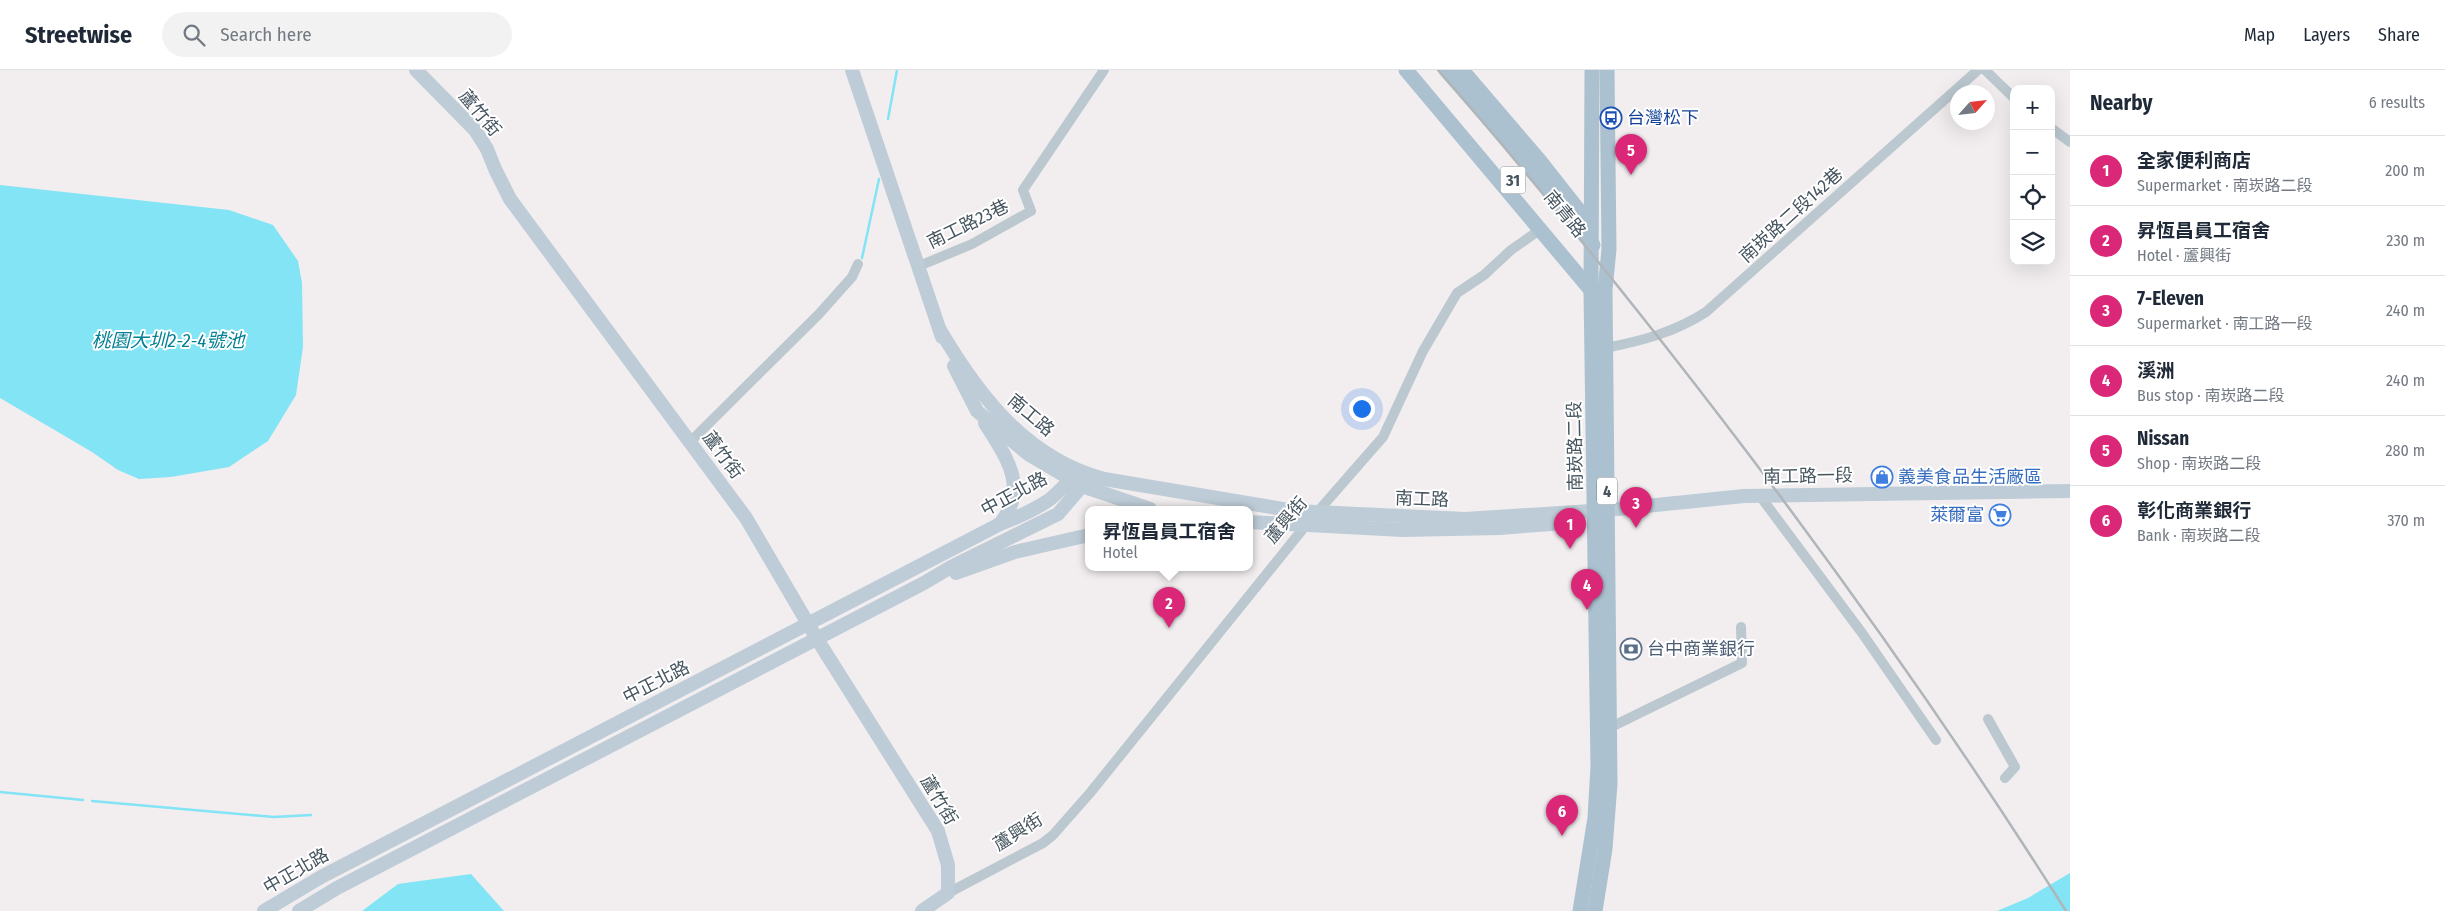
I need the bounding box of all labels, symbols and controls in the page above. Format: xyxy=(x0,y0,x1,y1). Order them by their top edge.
search box xyxy=(162,12,512,57)
text: Streetwise xyxy=(25,21,132,49)
icon: search xyxy=(180,21,208,49)
text: Search here xyxy=(220,23,312,46)
text: Map xyxy=(2244,24,2275,46)
text: Layers xyxy=(2303,24,2350,46)
text: Share xyxy=(2378,24,2420,46)
street label: 蘆竹街 xyxy=(454,85,506,141)
north arrow xyxy=(1950,85,1995,130)
map controls xyxy=(2010,85,2055,265)
button: + xyxy=(2010,85,2055,130)
text: Nearby xyxy=(2090,90,2152,116)
text: 6 results xyxy=(2369,93,2425,112)
bus stop icon: 台灣松下 xyxy=(1599,106,1623,130)
place label: 台灣松下 xyxy=(1627,107,1699,129)
button: − xyxy=(2010,130,2055,175)
pin: 5 xyxy=(1615,134,1647,175)
text: 全家便利商店 xyxy=(2137,149,2251,172)
text: 1 xyxy=(2103,161,2109,180)
text: 200 m xyxy=(2385,161,2425,180)
street label: 南崁路二段142巷 xyxy=(1735,163,1847,267)
road number: 31 xyxy=(1500,166,1526,194)
button: locate xyxy=(2010,175,2055,220)
text: Supermarket · 南崁路二段 xyxy=(2137,176,2312,195)
street label: 南青路 xyxy=(1539,186,1591,242)
street label: 南工路23巷 xyxy=(924,195,1012,253)
text: 昇恆昌員工宿舍 xyxy=(2137,219,2270,242)
button: layers xyxy=(2010,220,2055,265)
text: 2 xyxy=(2102,231,2110,250)
text: 230 m xyxy=(2386,231,2425,250)
text: Hotel · 蘆興街 xyxy=(2137,246,2231,265)
text: 7-Eleven xyxy=(2137,287,2204,310)
text: 3 xyxy=(2102,301,2110,320)
text: 240 m xyxy=(2386,301,2425,320)
text: Supermarket · 南工路一段 xyxy=(2137,314,2312,333)
water label: 桃園大圳2-2-4號池 xyxy=(92,329,246,352)
text: 溪洲 xyxy=(2137,359,2175,382)
text: 4 xyxy=(2102,371,2110,390)
text: 240 m xyxy=(2386,371,2425,390)
text: Bus stop · 南崁路二段 xyxy=(2137,386,2284,405)
street label: 南工路 xyxy=(1003,389,1059,441)
your location xyxy=(1349,396,1375,422)
street label: 南崁路二段 xyxy=(1563,401,1587,491)
street label: 蘆竹街 xyxy=(698,427,748,483)
text: Nissan xyxy=(2137,427,2189,450)
text: 5 xyxy=(2102,441,2110,460)
text: 280 m xyxy=(2386,441,2425,460)
text: Shop · 南崁路二段 xyxy=(2137,454,2261,473)
street label: 南工路一段 xyxy=(1763,464,1853,488)
shop icon: 義美食品生活廠區 xyxy=(1870,465,1894,489)
place label: 義美食品生活廠區 xyxy=(1898,466,2042,488)
street label: 中正北路 xyxy=(977,467,1051,521)
road number: 4 xyxy=(1597,478,1617,504)
street label: 南工路 xyxy=(1395,487,1449,511)
pin: 3 xyxy=(1620,487,1652,528)
street label: 蘆興街 xyxy=(1260,492,1312,548)
text: 彰化商業銀行 xyxy=(2137,499,2251,522)
supermarket icon: 萊爾富 xyxy=(1988,503,2012,527)
place label: 萊爾富 xyxy=(1930,504,1984,526)
popup xyxy=(1085,506,1253,571)
pin: 1 xyxy=(1554,508,1586,549)
text: 6 xyxy=(2102,511,2110,530)
text: 370 m xyxy=(2387,511,2425,530)
text: 昇恆昌員工宿舍 xyxy=(1102,520,1236,543)
text: Bank · 南崁路二段 xyxy=(2137,526,2260,545)
text: Hotel xyxy=(1102,543,1138,562)
pin: 4 xyxy=(1571,569,1603,610)
pin: 2 xyxy=(1153,587,1185,628)
bank icon: 台中商業銀行 xyxy=(1619,637,1643,661)
place label: 台中商業銀行 xyxy=(1647,638,1755,660)
street label: 中正北路 xyxy=(619,656,693,708)
street label: 蘆竹街 xyxy=(916,771,962,829)
pin: 6 xyxy=(1546,795,1578,836)
street label: 蘆興街 xyxy=(989,808,1047,856)
street label: 中正北路 xyxy=(259,843,333,899)

